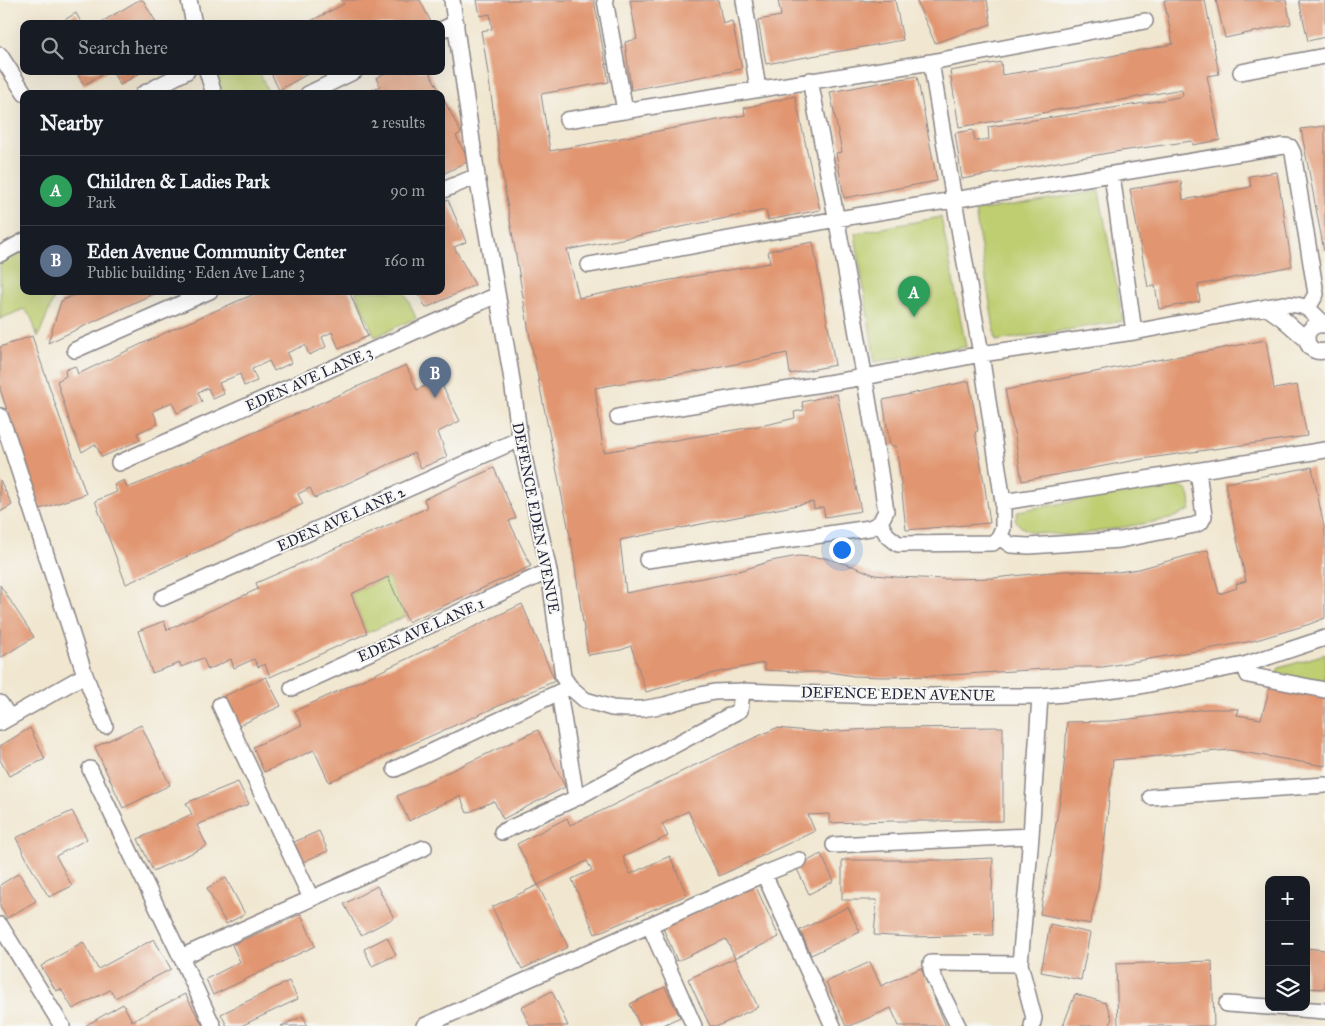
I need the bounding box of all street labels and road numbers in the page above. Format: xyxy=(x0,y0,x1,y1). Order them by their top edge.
street label: EDEN AVE LANE 3 xyxy=(243,343,375,415)
street label: DEFENCE EDEN AVENUE xyxy=(509,421,563,615)
street label: EDEN AVE LANE 2 xyxy=(274,482,408,555)
street label: EDEN AVE LANE 1 xyxy=(355,594,487,666)
street label: DEFENCE EDEN AVENUE xyxy=(801,683,996,705)

